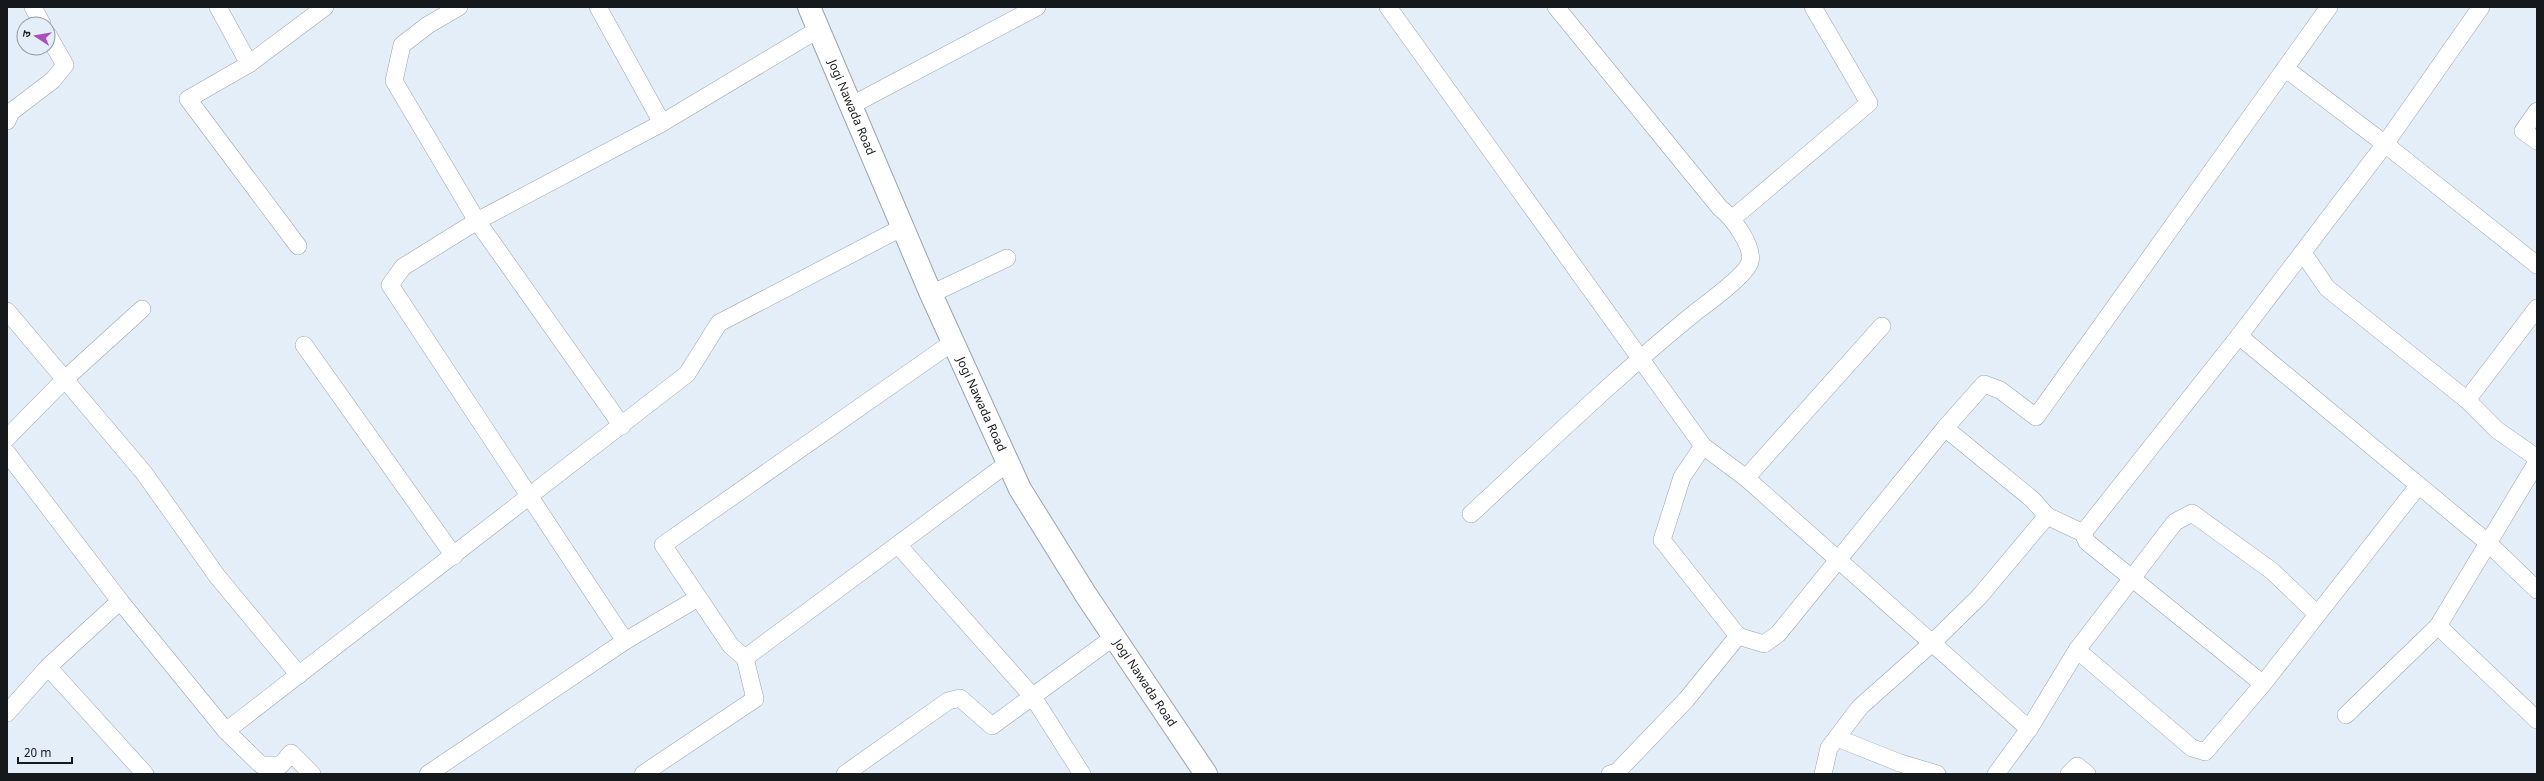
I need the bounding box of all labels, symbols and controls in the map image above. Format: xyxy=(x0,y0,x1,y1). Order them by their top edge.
north arrow xyxy=(16,16,56,56)
text: उ xyxy=(20,29,35,39)
street label: Jogi Nawada Road xyxy=(823,57,878,158)
street label: Jogi Nawada Road xyxy=(951,354,1009,454)
street label: Jogi Nawada Road xyxy=(1108,636,1179,730)
scale bar xyxy=(18,739,72,765)
text: 20 m xyxy=(24,746,52,762)

